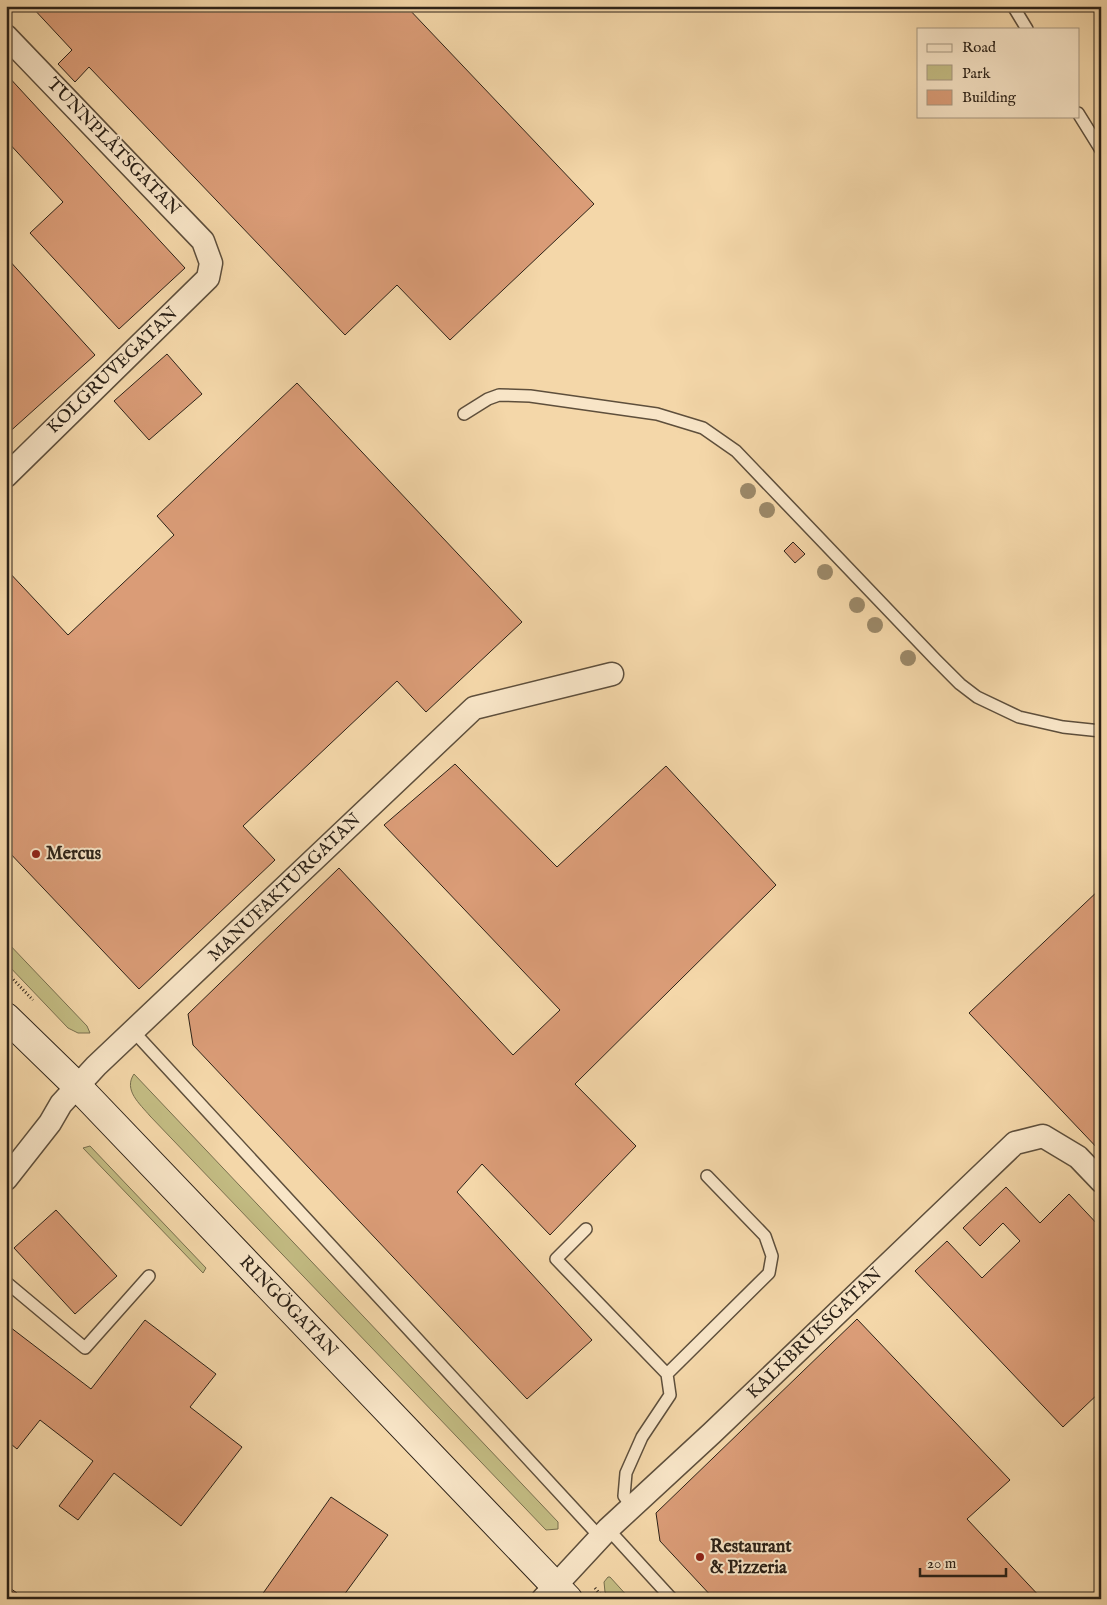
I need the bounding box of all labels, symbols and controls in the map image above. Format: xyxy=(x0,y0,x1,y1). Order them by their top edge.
legend xyxy=(917,28,1080,118)
text: Road xyxy=(962,38,997,57)
text: Park xyxy=(962,64,992,83)
street label: TUNNPLÅTSGATAN xyxy=(41,72,187,221)
text: Building xyxy=(962,88,1017,107)
street label: KOLGRUVEGATAN xyxy=(43,302,184,439)
street label: MANUFAKTURGATAN xyxy=(204,809,367,967)
place label: Mercus xyxy=(46,843,102,866)
marker: Mercus xyxy=(30,848,42,860)
street label: RINGÖGATAN xyxy=(234,1251,343,1363)
street label: KALKBRUKSGATAN xyxy=(742,1263,888,1405)
place label: Restaurant & Pizzeria xyxy=(710,1536,792,1580)
scale bar xyxy=(920,1545,1006,1577)
marker: Restaurant & Pizzeria xyxy=(694,1551,706,1563)
text: 20 m xyxy=(927,1554,957,1573)

